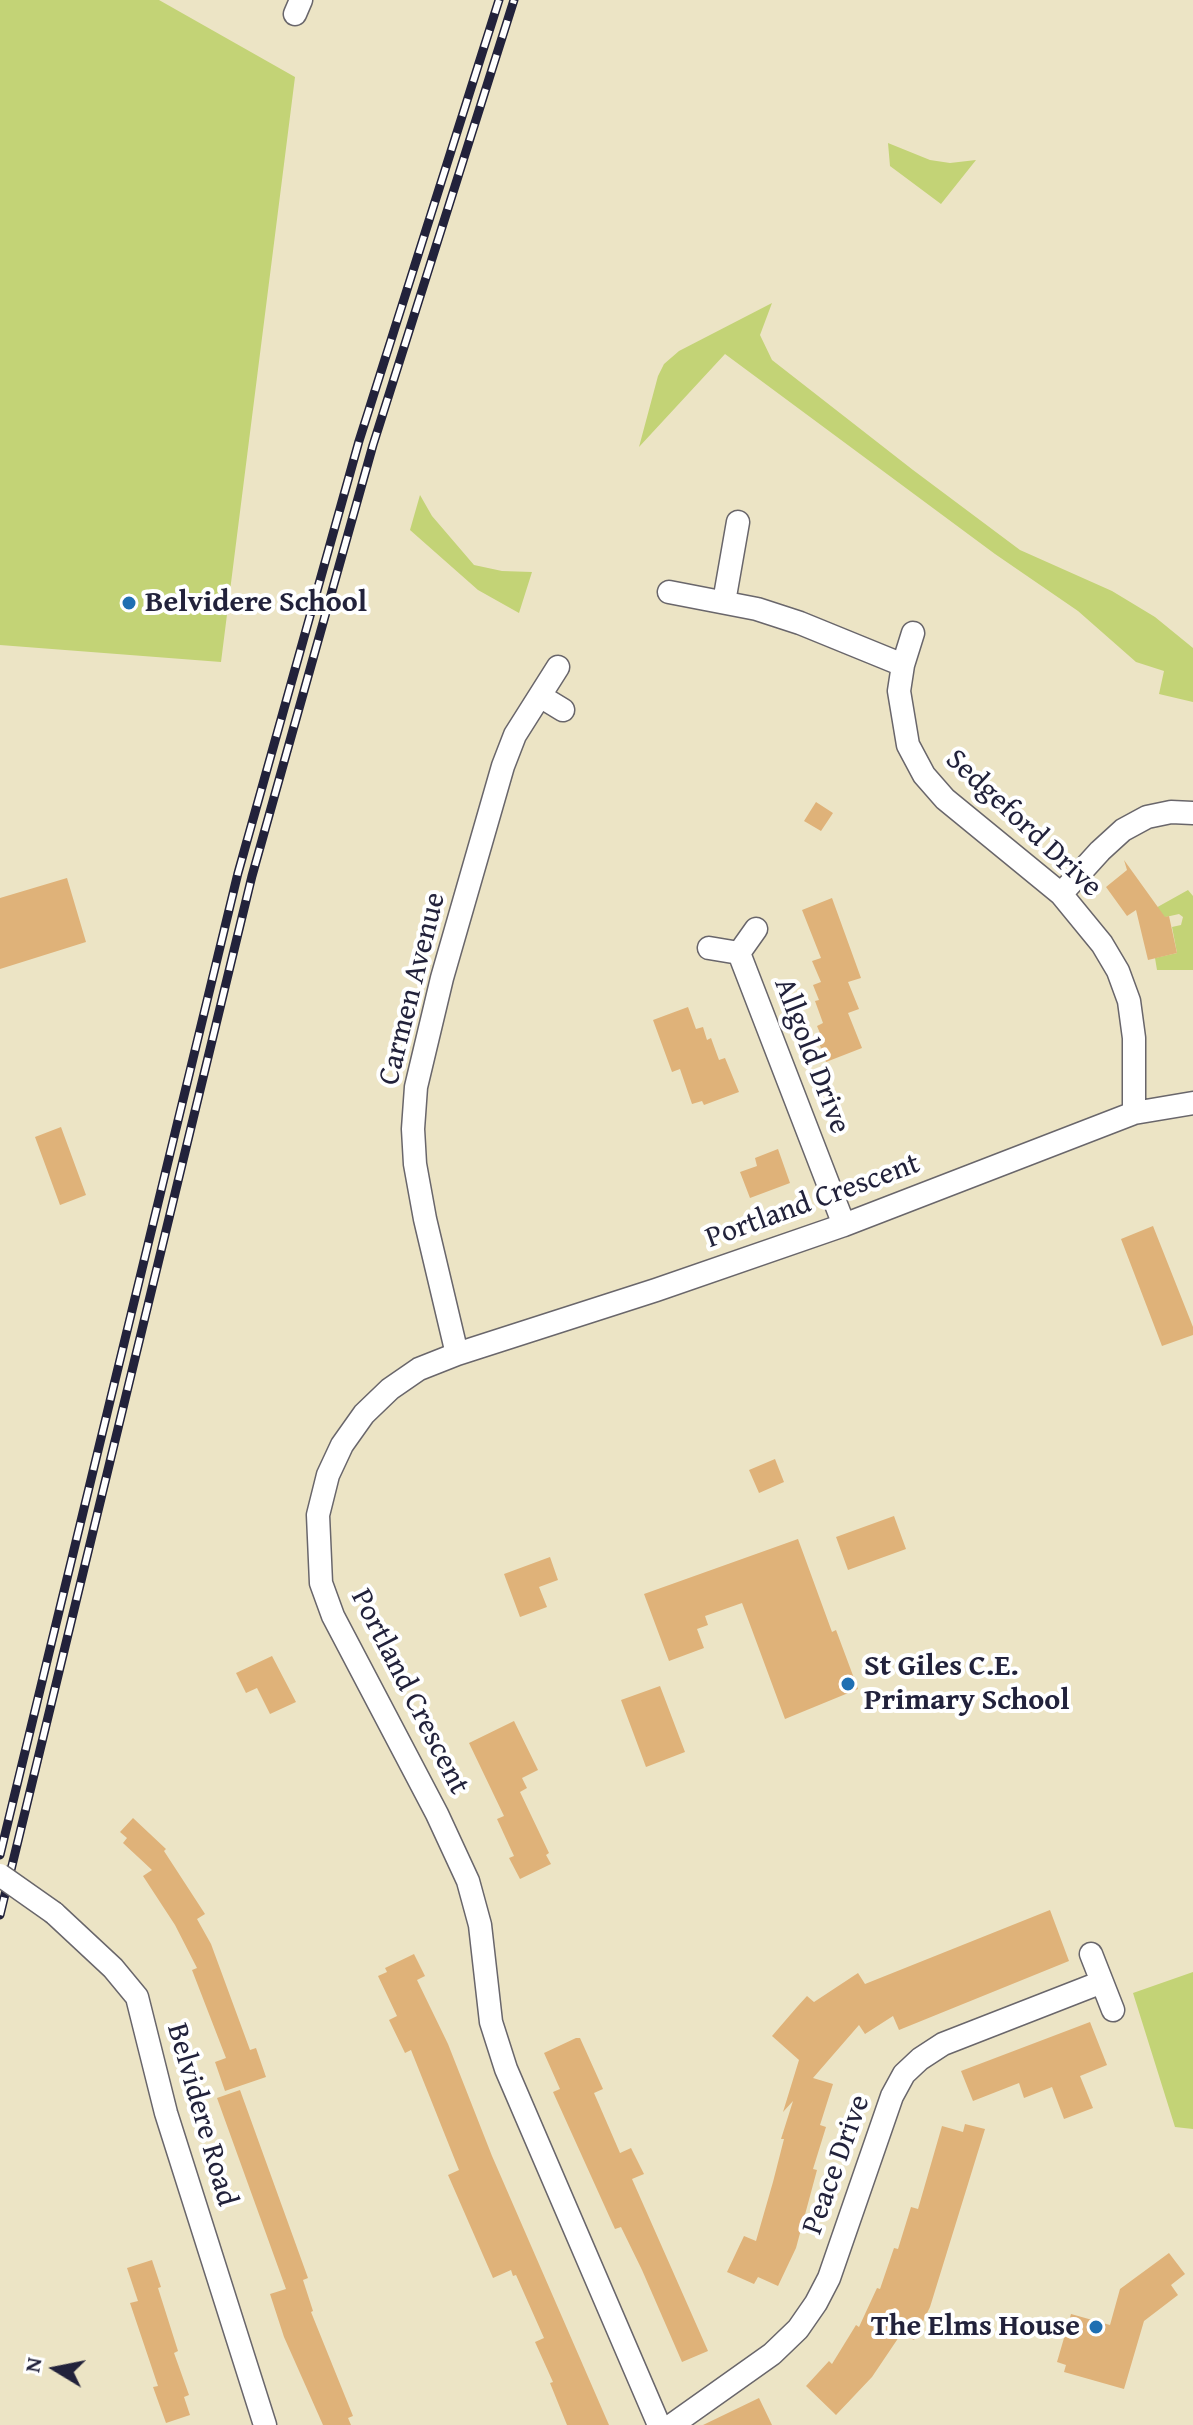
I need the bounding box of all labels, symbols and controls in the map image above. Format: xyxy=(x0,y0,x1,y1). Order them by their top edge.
place label: Belvidere School xyxy=(145,585,367,621)
marker: Belvidere School xyxy=(120,594,138,612)
street label: Sedgeford Drive xyxy=(937,742,1109,906)
street label: Carmen Avenue xyxy=(372,889,454,1089)
street label: Allgold Drive xyxy=(765,973,857,1139)
street label: Portland Crescent xyxy=(701,1147,925,1257)
street label: Portland Crescent xyxy=(342,1583,476,1801)
place label: St Giles C.E. Primary School xyxy=(864,1649,1069,1720)
marker: St Giles C.E. Primary School xyxy=(839,1675,857,1693)
street label: Belvidere Road xyxy=(158,2020,244,2210)
street label: Peace Drive xyxy=(795,2090,879,2240)
place label: The Elms House xyxy=(871,2309,1080,2345)
marker: The Elms House xyxy=(1087,2318,1105,2336)
north arrow xyxy=(16,2329,96,2409)
text: N xyxy=(15,2355,49,2375)

